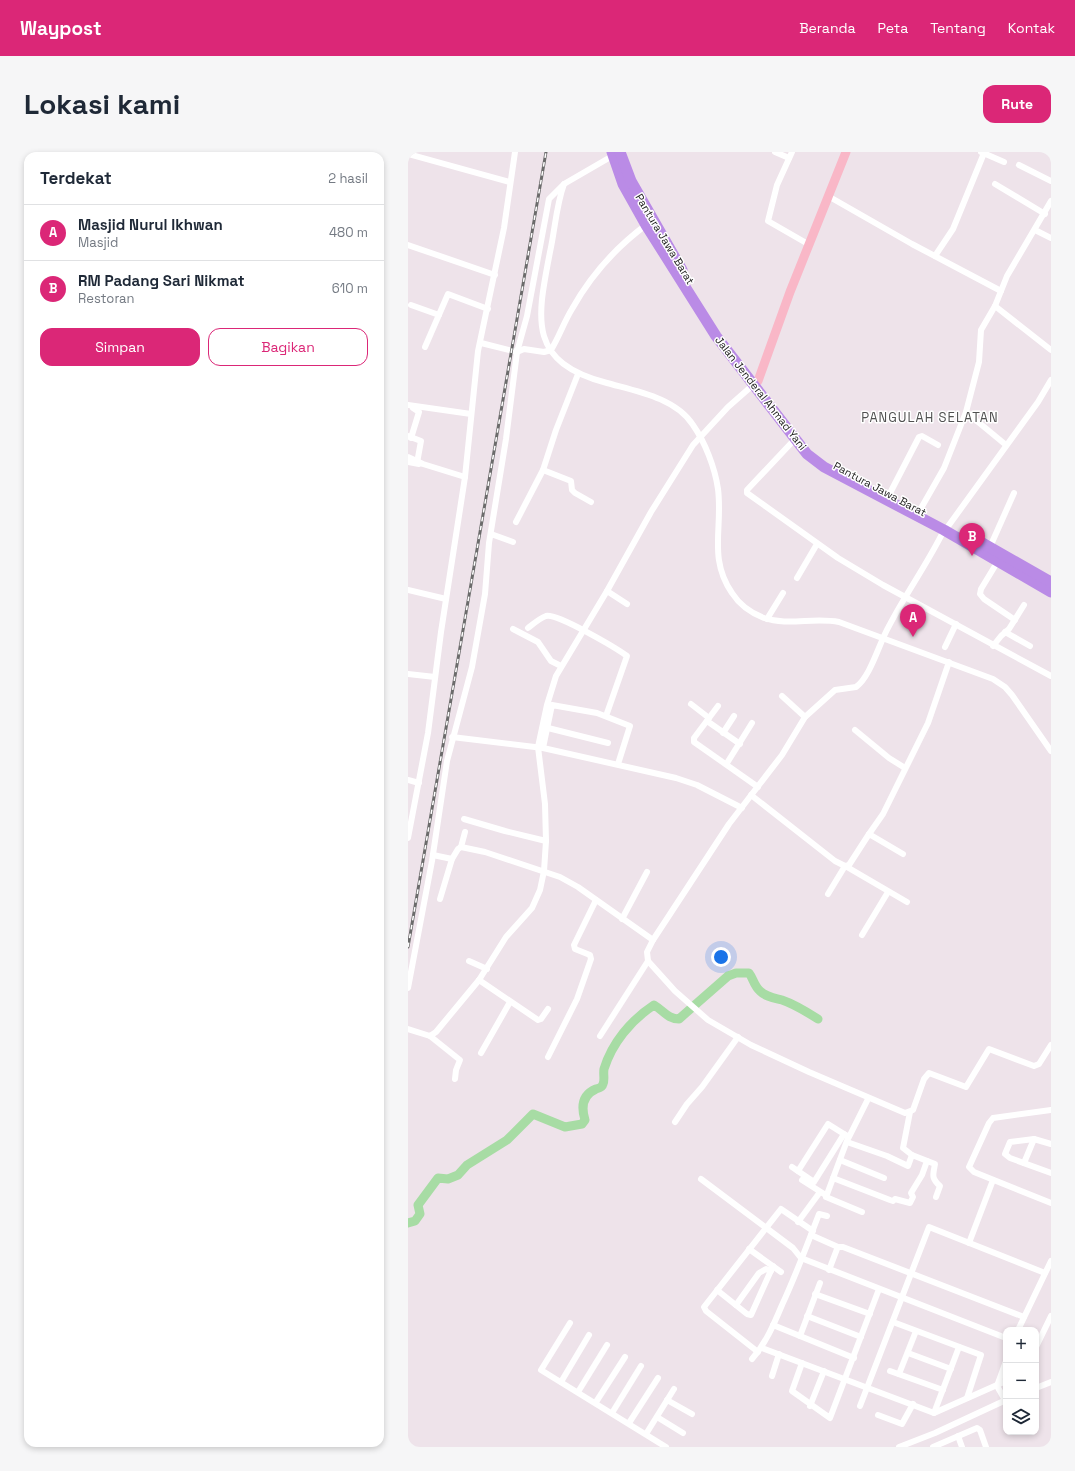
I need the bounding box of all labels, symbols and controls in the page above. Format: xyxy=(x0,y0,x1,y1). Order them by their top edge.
text: Waypost xyxy=(20,16,102,41)
text: Beranda xyxy=(799,19,856,37)
text: Peta xyxy=(878,19,908,37)
text: Tentang xyxy=(930,19,986,37)
text: Kontak xyxy=(1008,19,1055,37)
button: Rute xyxy=(983,85,1051,123)
text: Lokasi kami xyxy=(24,86,180,122)
text: Terdekat xyxy=(40,167,112,189)
text: 2 hasil xyxy=(328,170,368,187)
street label: Pantura Jawa Barat xyxy=(632,191,698,287)
text: Masjid Nurul Ikhwan xyxy=(78,215,223,234)
text: A xyxy=(49,224,57,241)
text: 480 m xyxy=(329,224,368,241)
text: Masjid xyxy=(78,234,118,251)
text: RM Padang Sari Nikmat xyxy=(78,271,245,290)
text: B xyxy=(49,280,57,297)
text: 610 m xyxy=(332,280,368,297)
text: Restoran xyxy=(78,290,135,307)
button: Simpan xyxy=(40,328,200,366)
button: Bagikan xyxy=(208,328,368,366)
street label: Jalan Jenderal Ahmad Yani xyxy=(712,333,810,453)
district label: PANGULAH SELATAN xyxy=(861,409,999,426)
street label: Pantura Jawa Barat xyxy=(831,459,929,519)
pin: B xyxy=(959,523,985,556)
pin: A xyxy=(900,604,926,637)
your location xyxy=(711,947,731,967)
map controls xyxy=(1003,1327,1039,1435)
button: + xyxy=(1003,1327,1039,1363)
button: − xyxy=(1003,1363,1039,1399)
button: layers xyxy=(1003,1399,1039,1435)

